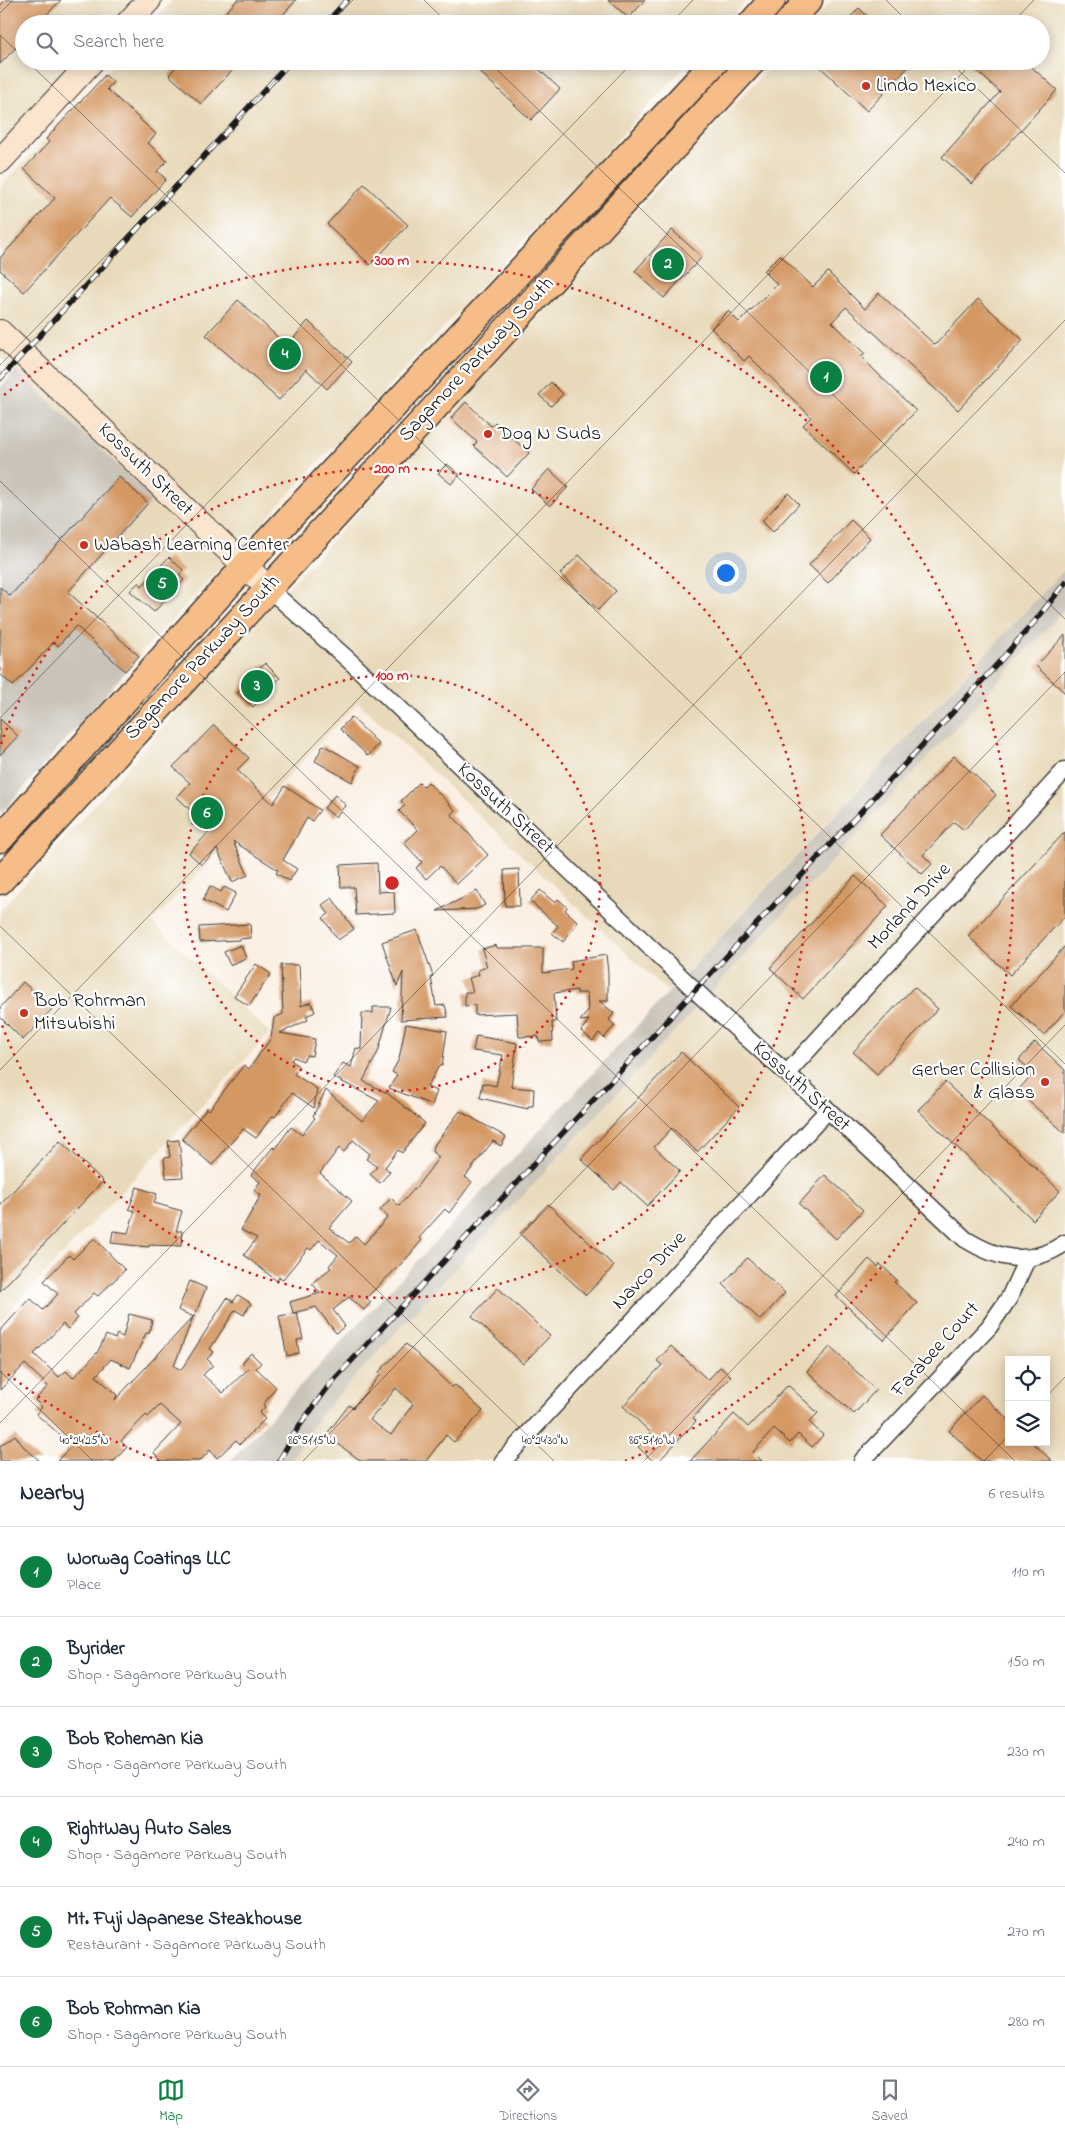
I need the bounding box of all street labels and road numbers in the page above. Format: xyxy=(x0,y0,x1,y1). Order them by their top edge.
street label: Sagamore Parkway South xyxy=(393,271,562,450)
street label: Kossuth Street xyxy=(91,417,200,524)
street label: Sagamore Parkway South xyxy=(119,569,288,748)
street label: Kossuth Street xyxy=(450,756,560,862)
street label: Morland Drive xyxy=(862,857,958,957)
street label: Kossuth Street xyxy=(745,1035,857,1139)
street label: Navco Drive xyxy=(606,1225,694,1317)
street label: Farabee Court xyxy=(884,1296,987,1405)

